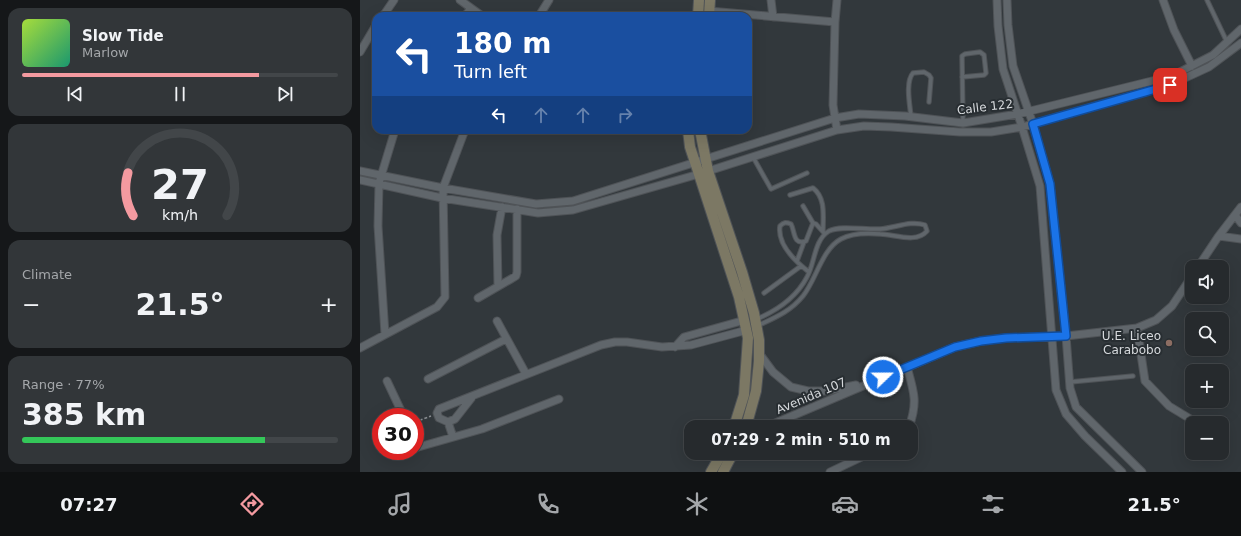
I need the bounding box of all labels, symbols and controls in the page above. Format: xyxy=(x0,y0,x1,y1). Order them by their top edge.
text: Slow Tide xyxy=(82,27,164,45)
text: 180 m xyxy=(454,27,551,60)
icon: left xyxy=(388,28,440,80)
text: Marlow xyxy=(82,45,129,60)
text: Turn left xyxy=(454,61,527,82)
pin xyxy=(1153,68,1187,102)
icon: arrive xyxy=(1159,74,1181,96)
icon: previous xyxy=(64,83,86,105)
icon: pause xyxy=(169,83,191,105)
icon: next xyxy=(274,83,296,105)
street label: Calle 122 xyxy=(956,97,1014,117)
icon: left xyxy=(488,104,510,126)
icon: ahead xyxy=(530,104,552,126)
icon: ahead xyxy=(572,104,594,126)
icon: right xyxy=(614,104,636,126)
text: 27 xyxy=(151,160,209,209)
text: km/h xyxy=(162,207,198,223)
map controls xyxy=(1185,260,1229,460)
button: sound xyxy=(1185,260,1229,304)
text: Climate xyxy=(22,267,72,282)
text: 21.5° xyxy=(135,287,225,322)
text: − xyxy=(22,292,40,317)
text: + xyxy=(320,292,338,317)
button: search xyxy=(1185,312,1229,356)
place label: U.E. Liceo Carabobo xyxy=(1102,329,1161,357)
marker: U.E. Liceo Carabobo xyxy=(1164,338,1174,348)
position arrow xyxy=(862,356,904,398)
button: + xyxy=(1185,364,1229,408)
street label: Avenida 107 xyxy=(774,375,848,417)
text: Range · 77% xyxy=(22,377,105,392)
text: 385 km xyxy=(22,397,146,432)
speed limit sign: 30 xyxy=(372,408,424,460)
button: − xyxy=(1185,416,1229,460)
text: 07:29 · 2 min · 510 m xyxy=(711,431,891,449)
icon: directions xyxy=(238,490,266,518)
icon: music xyxy=(386,490,414,518)
icon: phone xyxy=(534,490,562,518)
icon: climate xyxy=(683,490,711,518)
icon: car xyxy=(831,490,859,518)
icon: filters xyxy=(979,490,1007,518)
text: 07:27 xyxy=(60,494,117,515)
text: 21.5° xyxy=(1127,494,1181,515)

